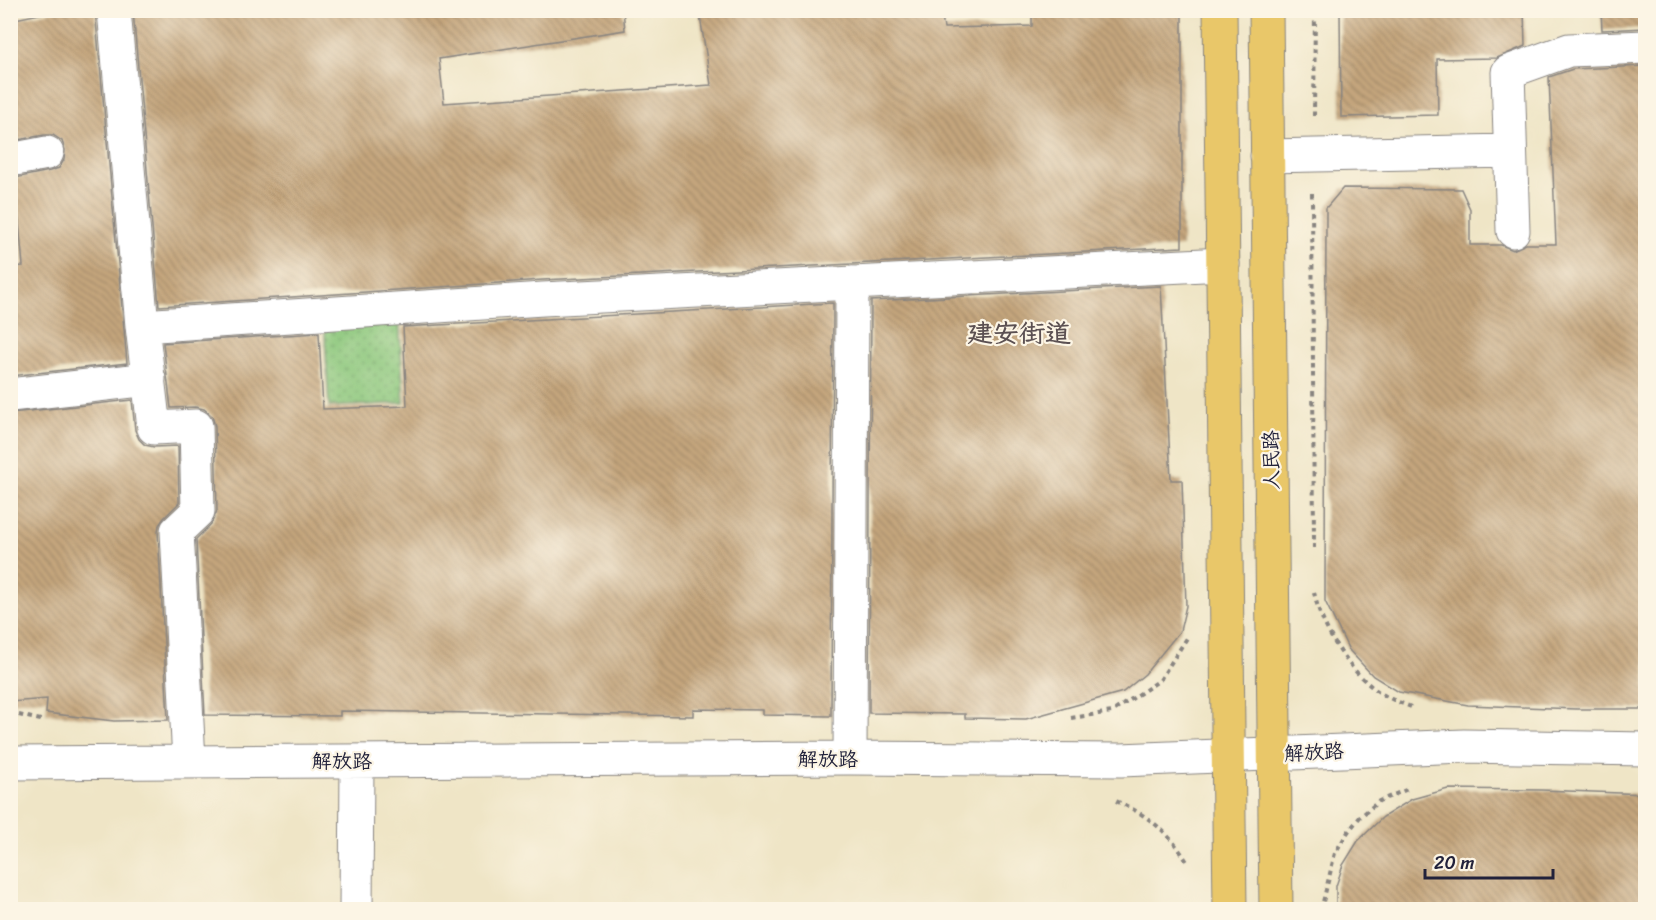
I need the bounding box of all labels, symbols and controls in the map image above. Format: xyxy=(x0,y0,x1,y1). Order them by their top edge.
district label: 建安街道 xyxy=(967,310,1071,356)
street label: 人民路 xyxy=(1253,429,1290,490)
street label: 解放路 xyxy=(1283,733,1346,772)
street label: 解放路 xyxy=(798,742,859,777)
street label: 解放路 xyxy=(312,744,373,779)
scale bar xyxy=(1425,842,1552,880)
text: 20 m xyxy=(1434,847,1474,879)

